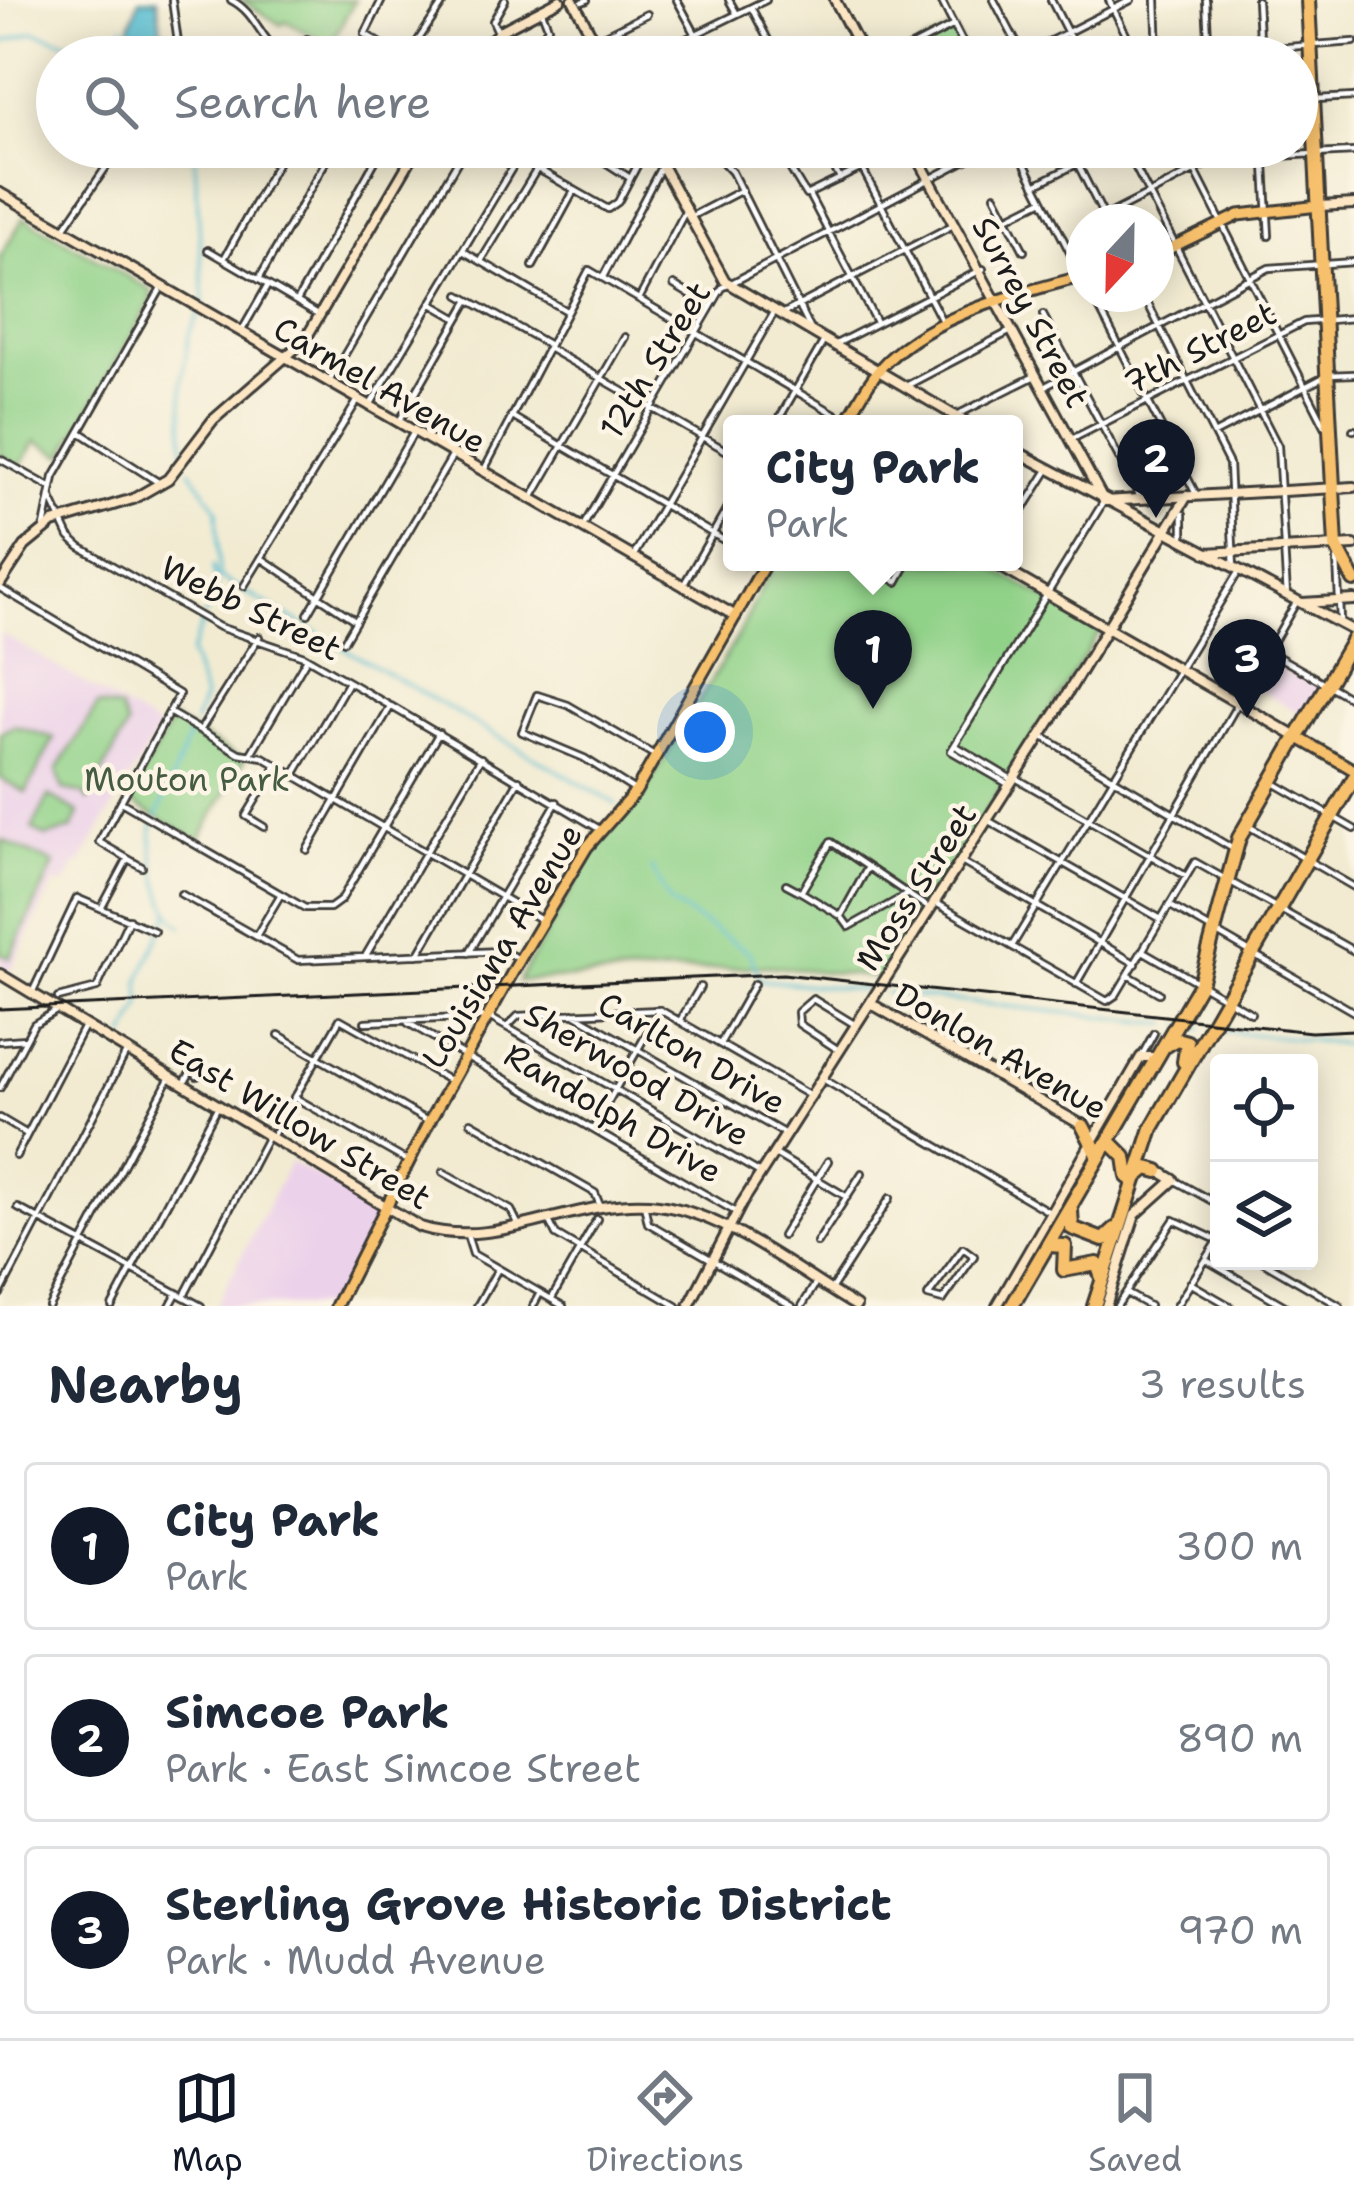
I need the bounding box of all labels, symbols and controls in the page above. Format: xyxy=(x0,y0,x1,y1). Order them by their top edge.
search box xyxy=(36,36,1318,168)
icon: search xyxy=(78,69,144,135)
text: Search here xyxy=(174,72,431,132)
north arrow xyxy=(1066,204,1174,312)
street label: Surrey Street xyxy=(962,209,1100,415)
street label: 12th Street xyxy=(589,273,721,447)
street label: 7th Street xyxy=(1116,290,1284,406)
street label: Carmel Avenue xyxy=(265,306,495,464)
popup xyxy=(723,415,1023,571)
pin: 2 xyxy=(1117,419,1195,518)
text: City Park xyxy=(766,437,980,497)
text: Park xyxy=(766,497,849,549)
street label: Webb Street xyxy=(153,545,349,671)
pin: 1 xyxy=(834,610,912,709)
pin: 3 xyxy=(1208,619,1286,718)
your location xyxy=(675,702,735,762)
park label: Mouton Park xyxy=(84,757,290,802)
street label: Moss Street xyxy=(845,795,987,979)
street label: Louisiana Avenue xyxy=(411,815,593,1077)
street label: Donlon Avenue xyxy=(886,972,1116,1130)
street label: Carlton Drive xyxy=(590,981,794,1125)
street label: Sherwood Drive xyxy=(516,991,758,1157)
street label: East Willow Street xyxy=(161,1028,439,1220)
street label: Randolph Drive xyxy=(496,1032,730,1194)
map controls xyxy=(1210,1054,1318,1270)
button: locate xyxy=(1210,1054,1318,1162)
button: layers xyxy=(1210,1162,1318,1270)
text: Nearby xyxy=(48,1350,243,1418)
text: 3 results xyxy=(1139,1358,1306,1410)
text: City Park xyxy=(165,1490,380,1550)
text: 1 xyxy=(81,1520,99,1572)
text: 300 m xyxy=(1175,1520,1303,1572)
text: Park xyxy=(165,1550,249,1602)
text: Simcoe Park xyxy=(165,1682,450,1742)
text: 2 xyxy=(76,1712,104,1764)
text: 890 m xyxy=(1177,1712,1303,1764)
text: Park · East Simcoe Street xyxy=(165,1742,641,1794)
text: Sterling Grove Historic District xyxy=(165,1874,892,1934)
text: 3 xyxy=(76,1904,104,1956)
text: 970 m xyxy=(1177,1904,1303,1956)
text: Park · Mudd Avenue xyxy=(165,1934,546,1986)
tab: Map xyxy=(172,2065,243,2182)
tab: Directions xyxy=(587,2065,744,2182)
tab: Saved xyxy=(1088,2065,1182,2182)

